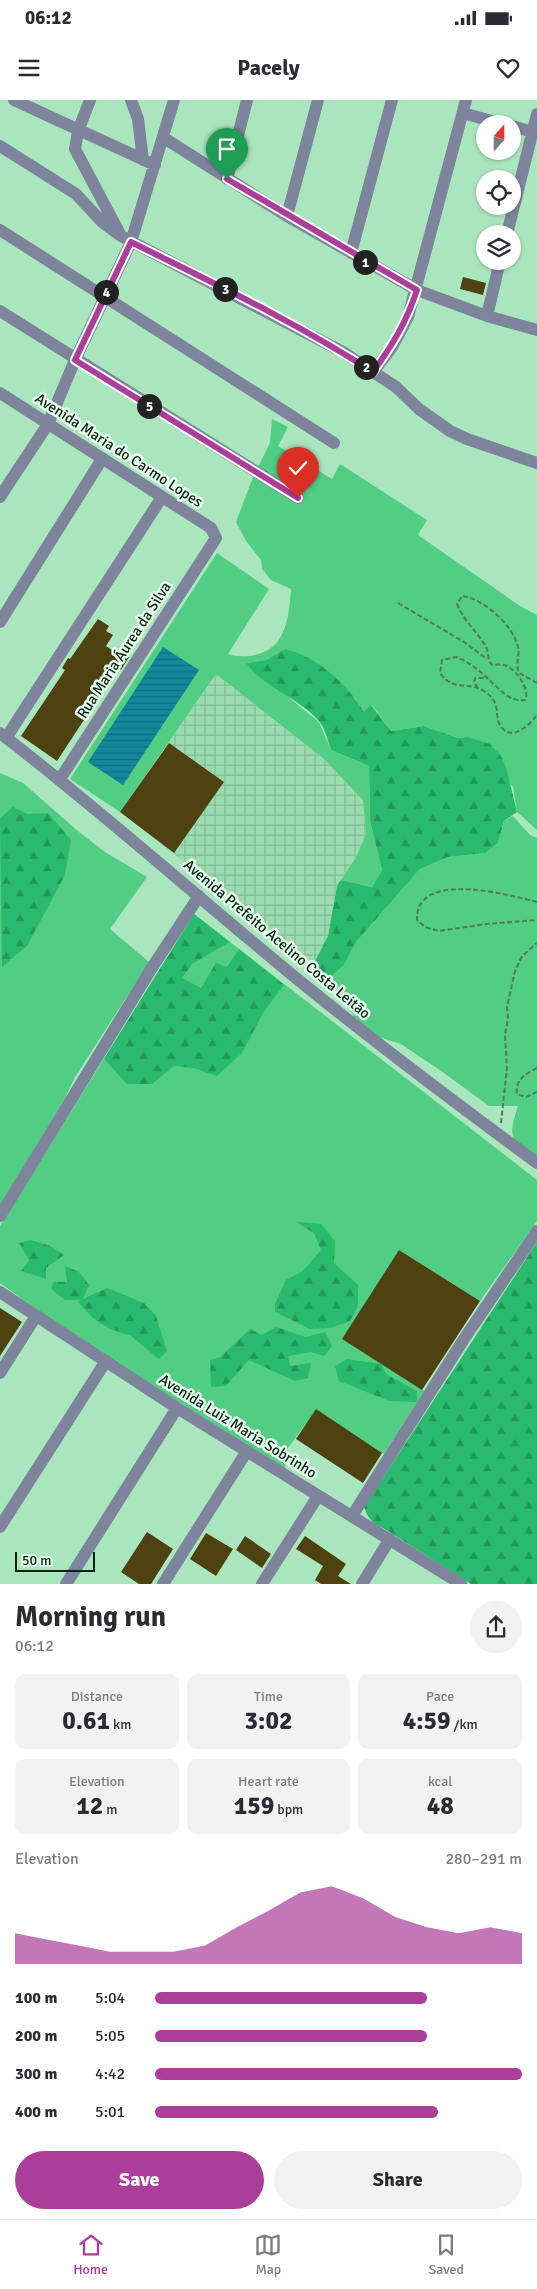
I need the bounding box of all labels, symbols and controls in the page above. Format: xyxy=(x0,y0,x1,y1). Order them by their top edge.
text: 06:12 xyxy=(25,6,72,30)
icon: menu xyxy=(15,54,43,82)
text: Pacely xyxy=(237,54,300,81)
icon: heart xyxy=(494,54,522,82)
north arrow xyxy=(476,115,521,160)
map controls xyxy=(476,115,521,270)
pin xyxy=(206,128,248,179)
icon: arrive xyxy=(213,135,241,163)
button: locate xyxy=(476,170,521,215)
button: layers xyxy=(476,225,521,270)
pin: 1 xyxy=(352,250,378,274)
text: 1 xyxy=(362,254,369,271)
pin: 3 xyxy=(212,276,238,302)
pin: 4 xyxy=(94,280,118,304)
text: 3 xyxy=(222,281,229,298)
text: 4 xyxy=(103,284,110,301)
pin: 2 xyxy=(354,354,378,380)
text: 2 xyxy=(363,359,370,376)
street label: Avenida Maria do Carmo Lopes xyxy=(32,389,206,511)
pin: 5 xyxy=(136,394,162,418)
text: 5 xyxy=(146,398,153,415)
pin xyxy=(277,447,319,498)
icon: check xyxy=(284,454,312,482)
street label: Rua Maria Áurea da Silva xyxy=(72,578,175,722)
street label: Avenida Prefeito Acelino Costa Leitão xyxy=(180,856,374,1023)
street label: Avenida Luiz Maria Sobrinho xyxy=(156,1370,320,1482)
scale bar xyxy=(15,1549,95,1572)
text: 50 m xyxy=(22,1552,51,1569)
text: Morning run xyxy=(15,1600,166,1634)
button: share xyxy=(470,1601,522,1653)
text: 06:12 xyxy=(15,1636,54,1656)
text: Distance xyxy=(71,1688,123,1705)
text: Time xyxy=(254,1688,283,1705)
text: Pace xyxy=(426,1688,454,1705)
text: 0.61 xyxy=(62,1705,110,1736)
text: 3:02 xyxy=(245,1705,292,1736)
text: 4:59 xyxy=(403,1705,451,1736)
text: km xyxy=(110,1716,131,1733)
text: /km xyxy=(451,1716,478,1733)
text: Elevation xyxy=(69,1773,125,1790)
text: Heart rate xyxy=(238,1773,299,1790)
text: kcal xyxy=(428,1773,452,1790)
text: 12 xyxy=(76,1790,103,1821)
text: 159 xyxy=(234,1790,274,1821)
text: 48 xyxy=(427,1790,454,1821)
text: m xyxy=(103,1801,117,1818)
text: bpm xyxy=(274,1801,303,1818)
text: Elevation xyxy=(15,1849,79,1869)
text: 280–291 m xyxy=(445,1849,522,1869)
text: 100 m xyxy=(15,1988,57,2008)
text: 5:04 xyxy=(95,1988,125,2008)
text: 200 m xyxy=(15,2026,57,2046)
text: 5:05 xyxy=(95,2026,125,2046)
text: 300 m xyxy=(15,2064,57,2084)
text: 4:42 xyxy=(95,2064,125,2084)
text: 400 m xyxy=(15,2102,57,2122)
text: 5:01 xyxy=(95,2102,125,2122)
button: Save xyxy=(15,2151,264,2209)
button: Share xyxy=(274,2151,522,2209)
tab: Home xyxy=(73,2231,108,2278)
tab: Map xyxy=(254,2231,282,2278)
tab: Saved xyxy=(429,2231,464,2278)

